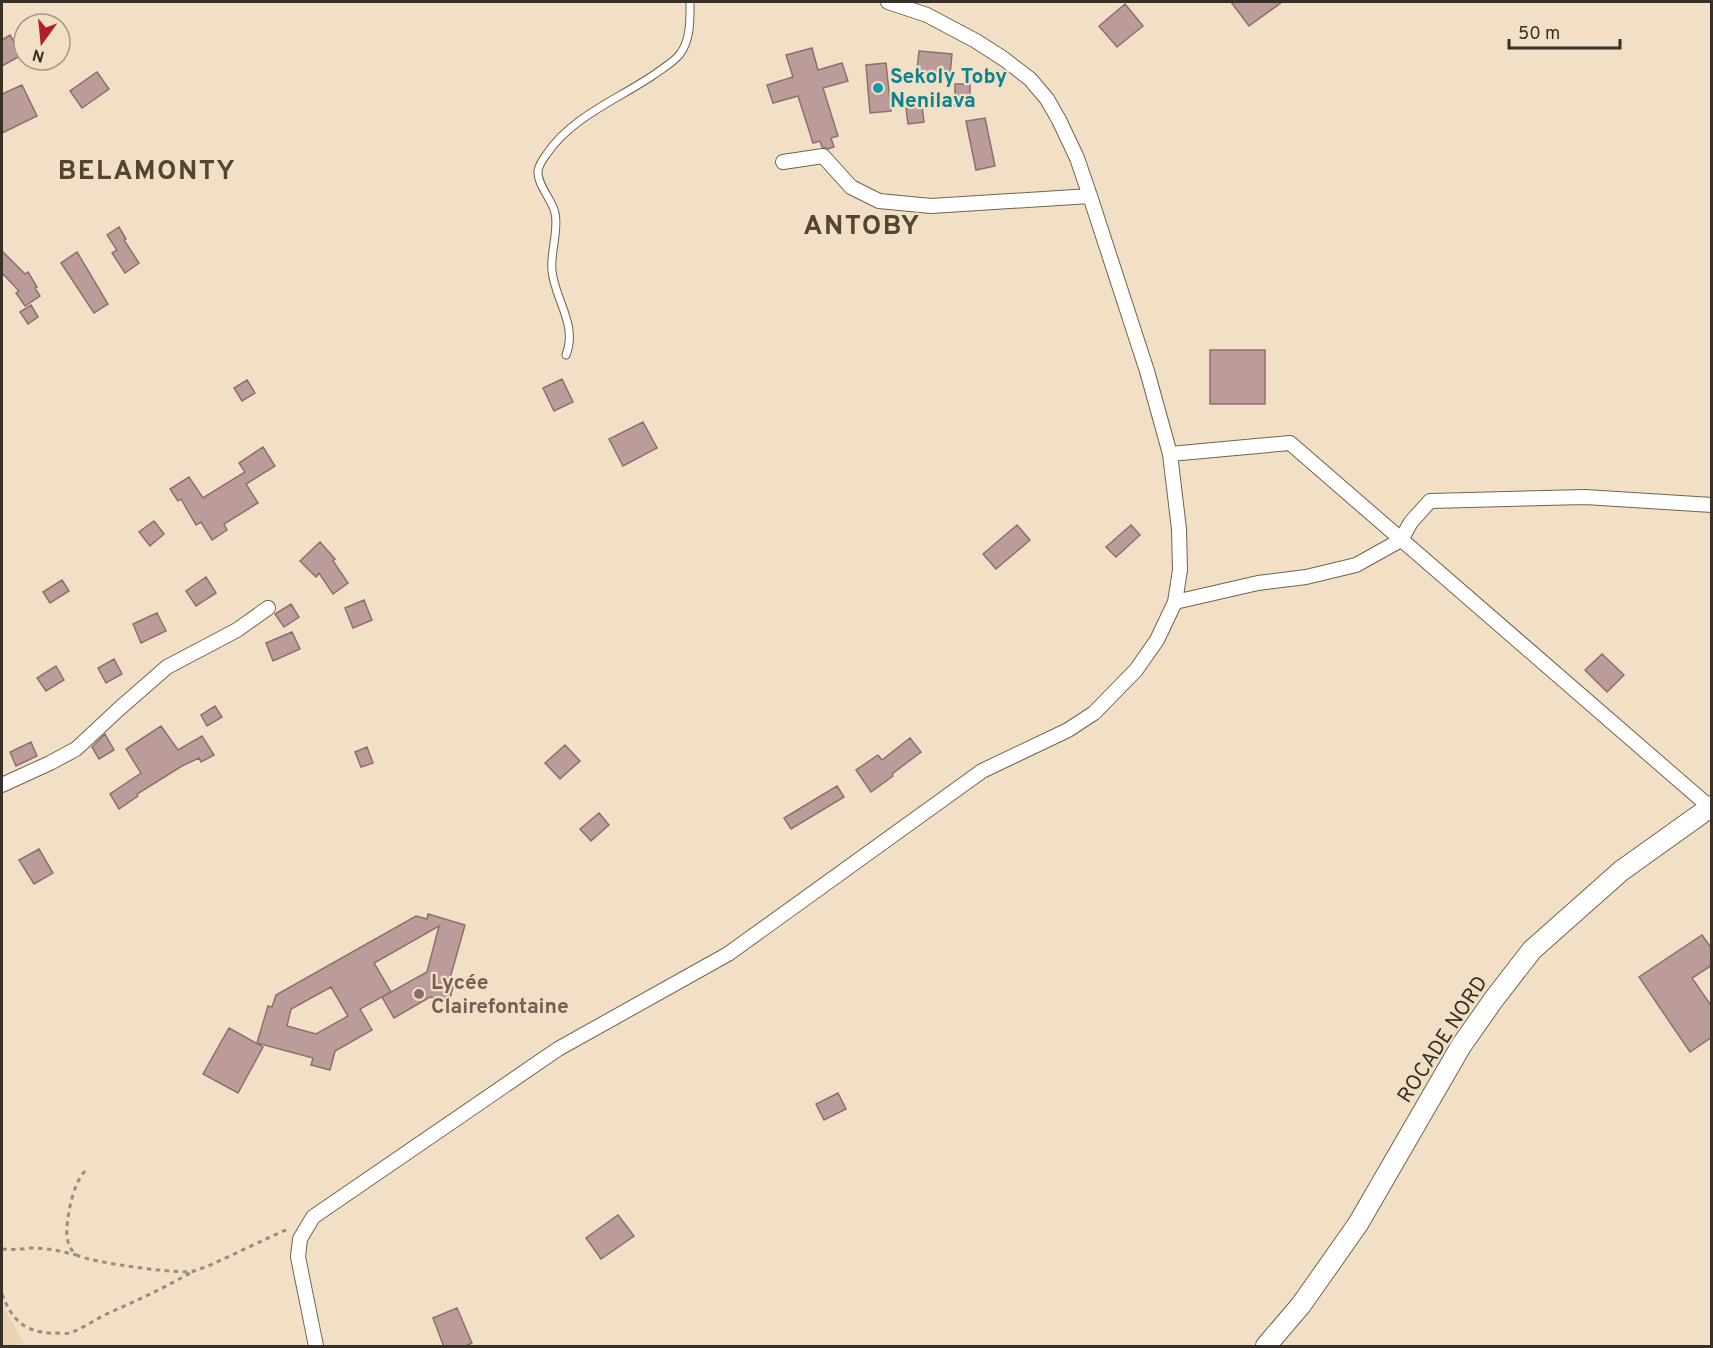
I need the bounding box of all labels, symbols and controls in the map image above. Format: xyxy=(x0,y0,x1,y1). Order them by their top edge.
north arrow xyxy=(12,12,72,72)
scale bar xyxy=(1509,12,1620,50)
text: 50 m xyxy=(1518,23,1560,46)
text: N xyxy=(30,43,47,66)
place label: Sekoly Toby Nenilava xyxy=(890,64,1007,115)
marker: Sekoly Toby Nenilava xyxy=(871,81,885,95)
district label: BELAMONTY xyxy=(58,155,236,189)
district label: ANTOBY xyxy=(803,210,921,244)
place label: Lycée Clairefontaine xyxy=(431,970,569,1021)
street label: ROCADE NORD xyxy=(1392,971,1494,1109)
marker: Lycée Clairefontaine xyxy=(412,987,426,1001)

